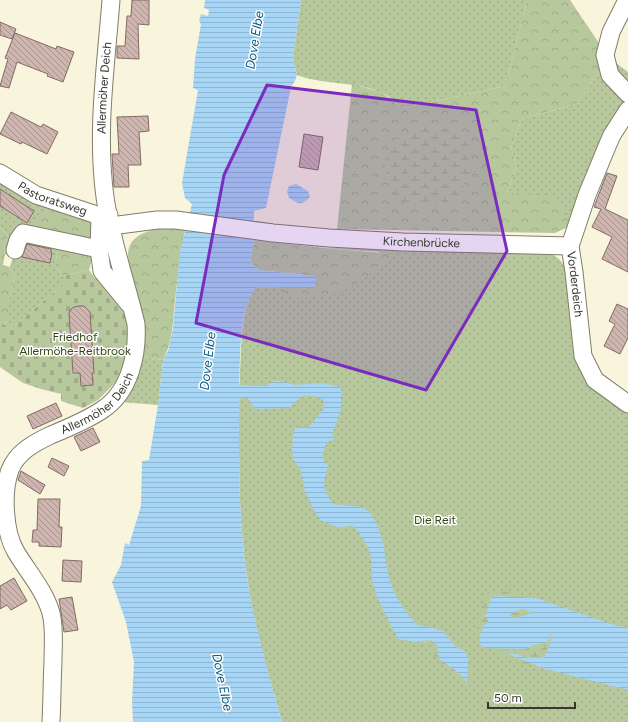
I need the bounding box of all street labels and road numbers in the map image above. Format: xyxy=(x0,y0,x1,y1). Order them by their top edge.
street label: Allermöher Deich xyxy=(94,41,114,134)
street label: Pastoratsweg xyxy=(15,179,89,218)
street label: Kirchenbrücke xyxy=(382,234,461,250)
street label: Vorderdeich xyxy=(564,250,586,318)
street label: Allermöher Deich xyxy=(59,370,136,437)

